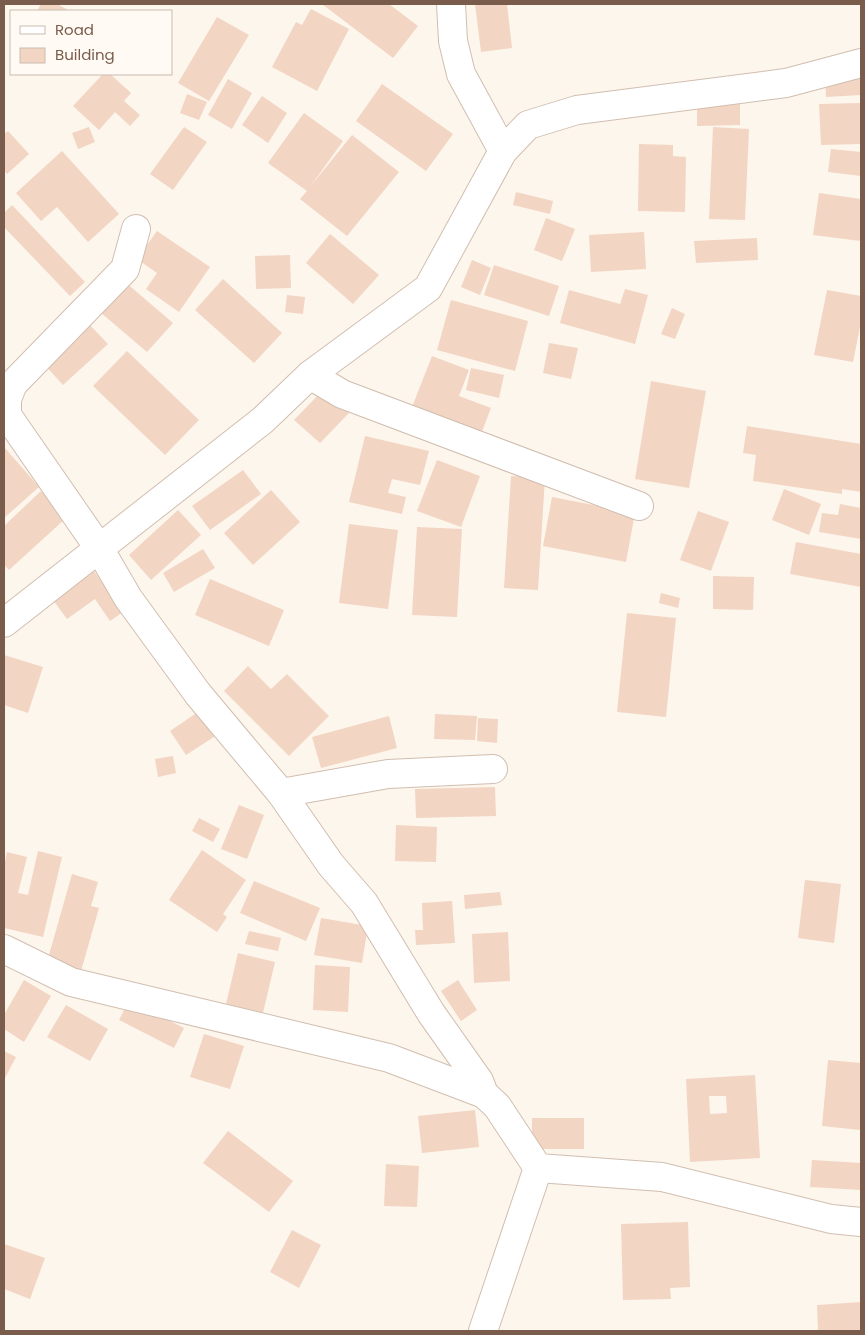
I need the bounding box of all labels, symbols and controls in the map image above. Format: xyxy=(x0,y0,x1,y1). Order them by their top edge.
legend xyxy=(10,10,172,75)
text: Road xyxy=(55,19,94,40)
text: Building xyxy=(55,44,115,65)

